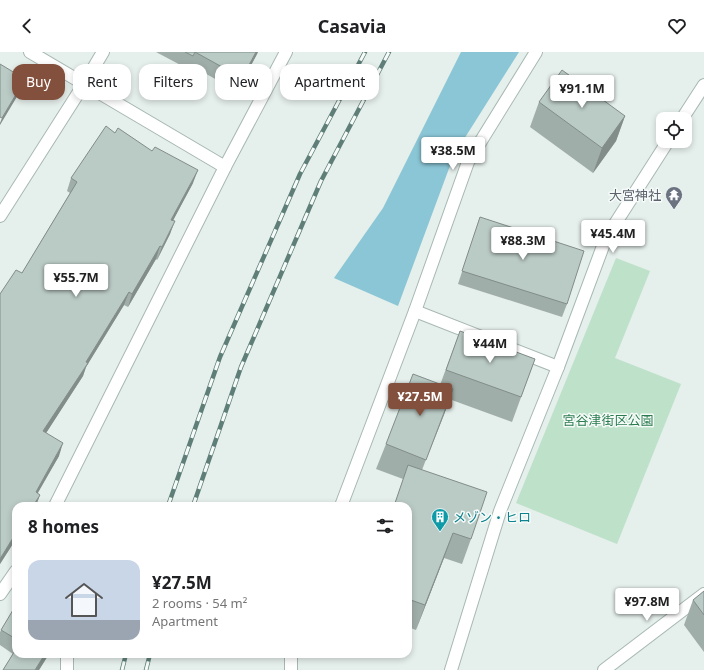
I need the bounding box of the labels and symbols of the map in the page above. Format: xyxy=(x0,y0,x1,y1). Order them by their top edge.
pin: ¥91.1M xyxy=(549,75,615,109)
pin: ¥38.5M xyxy=(420,137,486,171)
temple icon: 大宮神社 xyxy=(664,185,684,210)
place label: 大宮神社 xyxy=(609,186,661,204)
pin: ¥45.4M xyxy=(580,220,646,254)
pin: ¥88.3M xyxy=(490,227,556,261)
pin: ¥55.7M xyxy=(43,264,109,298)
pin: ¥44M xyxy=(466,330,514,364)
pin: ¥27.5M xyxy=(387,383,453,417)
park label: 宮谷津街区公園 xyxy=(562,411,654,429)
building icon: メゾン・ヒロ xyxy=(430,507,450,532)
place label: メゾン・ヒロ xyxy=(453,508,531,526)
pin: ¥97.8M xyxy=(614,588,680,622)

